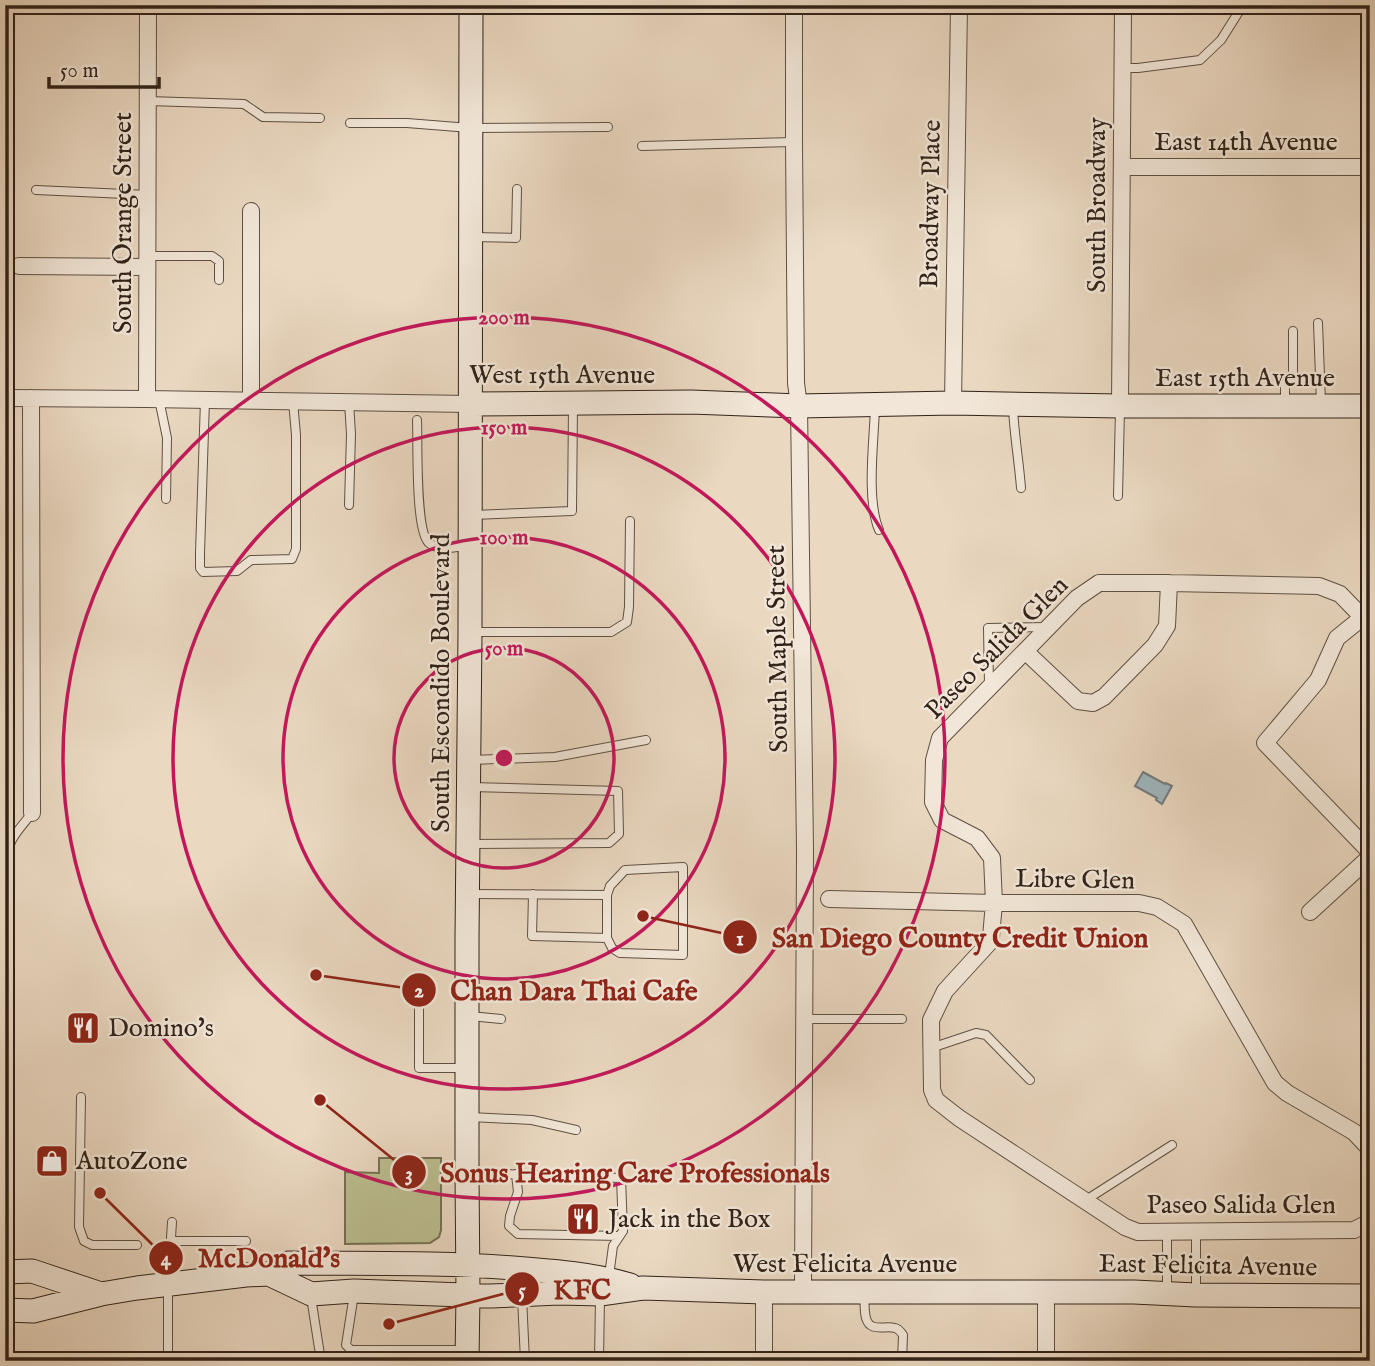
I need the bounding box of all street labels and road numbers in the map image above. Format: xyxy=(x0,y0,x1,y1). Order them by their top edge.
street label: South Orange Street xyxy=(107,112,140,334)
street label: South Broadway xyxy=(1081,117,1114,293)
street label: Broadway Place xyxy=(913,119,949,289)
street label: East 14th Avenue xyxy=(1154,126,1338,159)
street label: West 15th Avenue xyxy=(469,359,655,392)
street label: East 15th Avenue xyxy=(1155,362,1335,395)
street label: South Escondido Boulevard xyxy=(425,533,458,833)
street label: South Maple Street xyxy=(760,545,796,753)
street label: Paseo Salida Glen xyxy=(918,569,1076,727)
street label: Libre Glen xyxy=(1015,862,1135,898)
street label: Paseo Salida Glen xyxy=(1146,1189,1336,1222)
street label: West Felicita Avenue xyxy=(733,1248,957,1281)
street label: East Felicita Avenue xyxy=(1098,1248,1318,1284)

